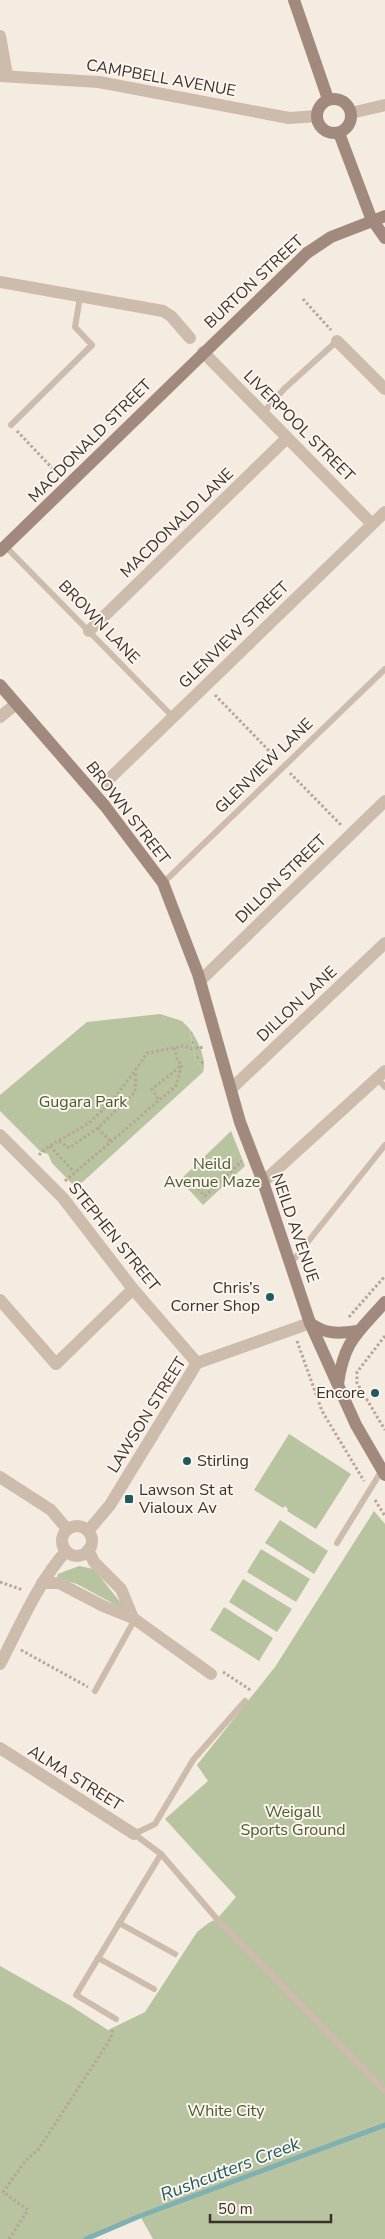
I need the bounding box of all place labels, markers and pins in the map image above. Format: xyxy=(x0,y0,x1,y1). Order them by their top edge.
place label: Chris’s Corner Shop xyxy=(171,1277,260,1317)
marker: Chris’s Corner Shop xyxy=(264,1291,276,1303)
place label: Encore xyxy=(316,1382,365,1404)
marker: Encore xyxy=(369,1387,381,1399)
place label: Stirling xyxy=(197,1450,249,1472)
marker: Stirling xyxy=(181,1455,193,1467)
place label: Lawson St at Vialoux Av xyxy=(138,1479,233,1519)
marker: Lawson St at Vialoux Av xyxy=(123,1493,135,1505)

